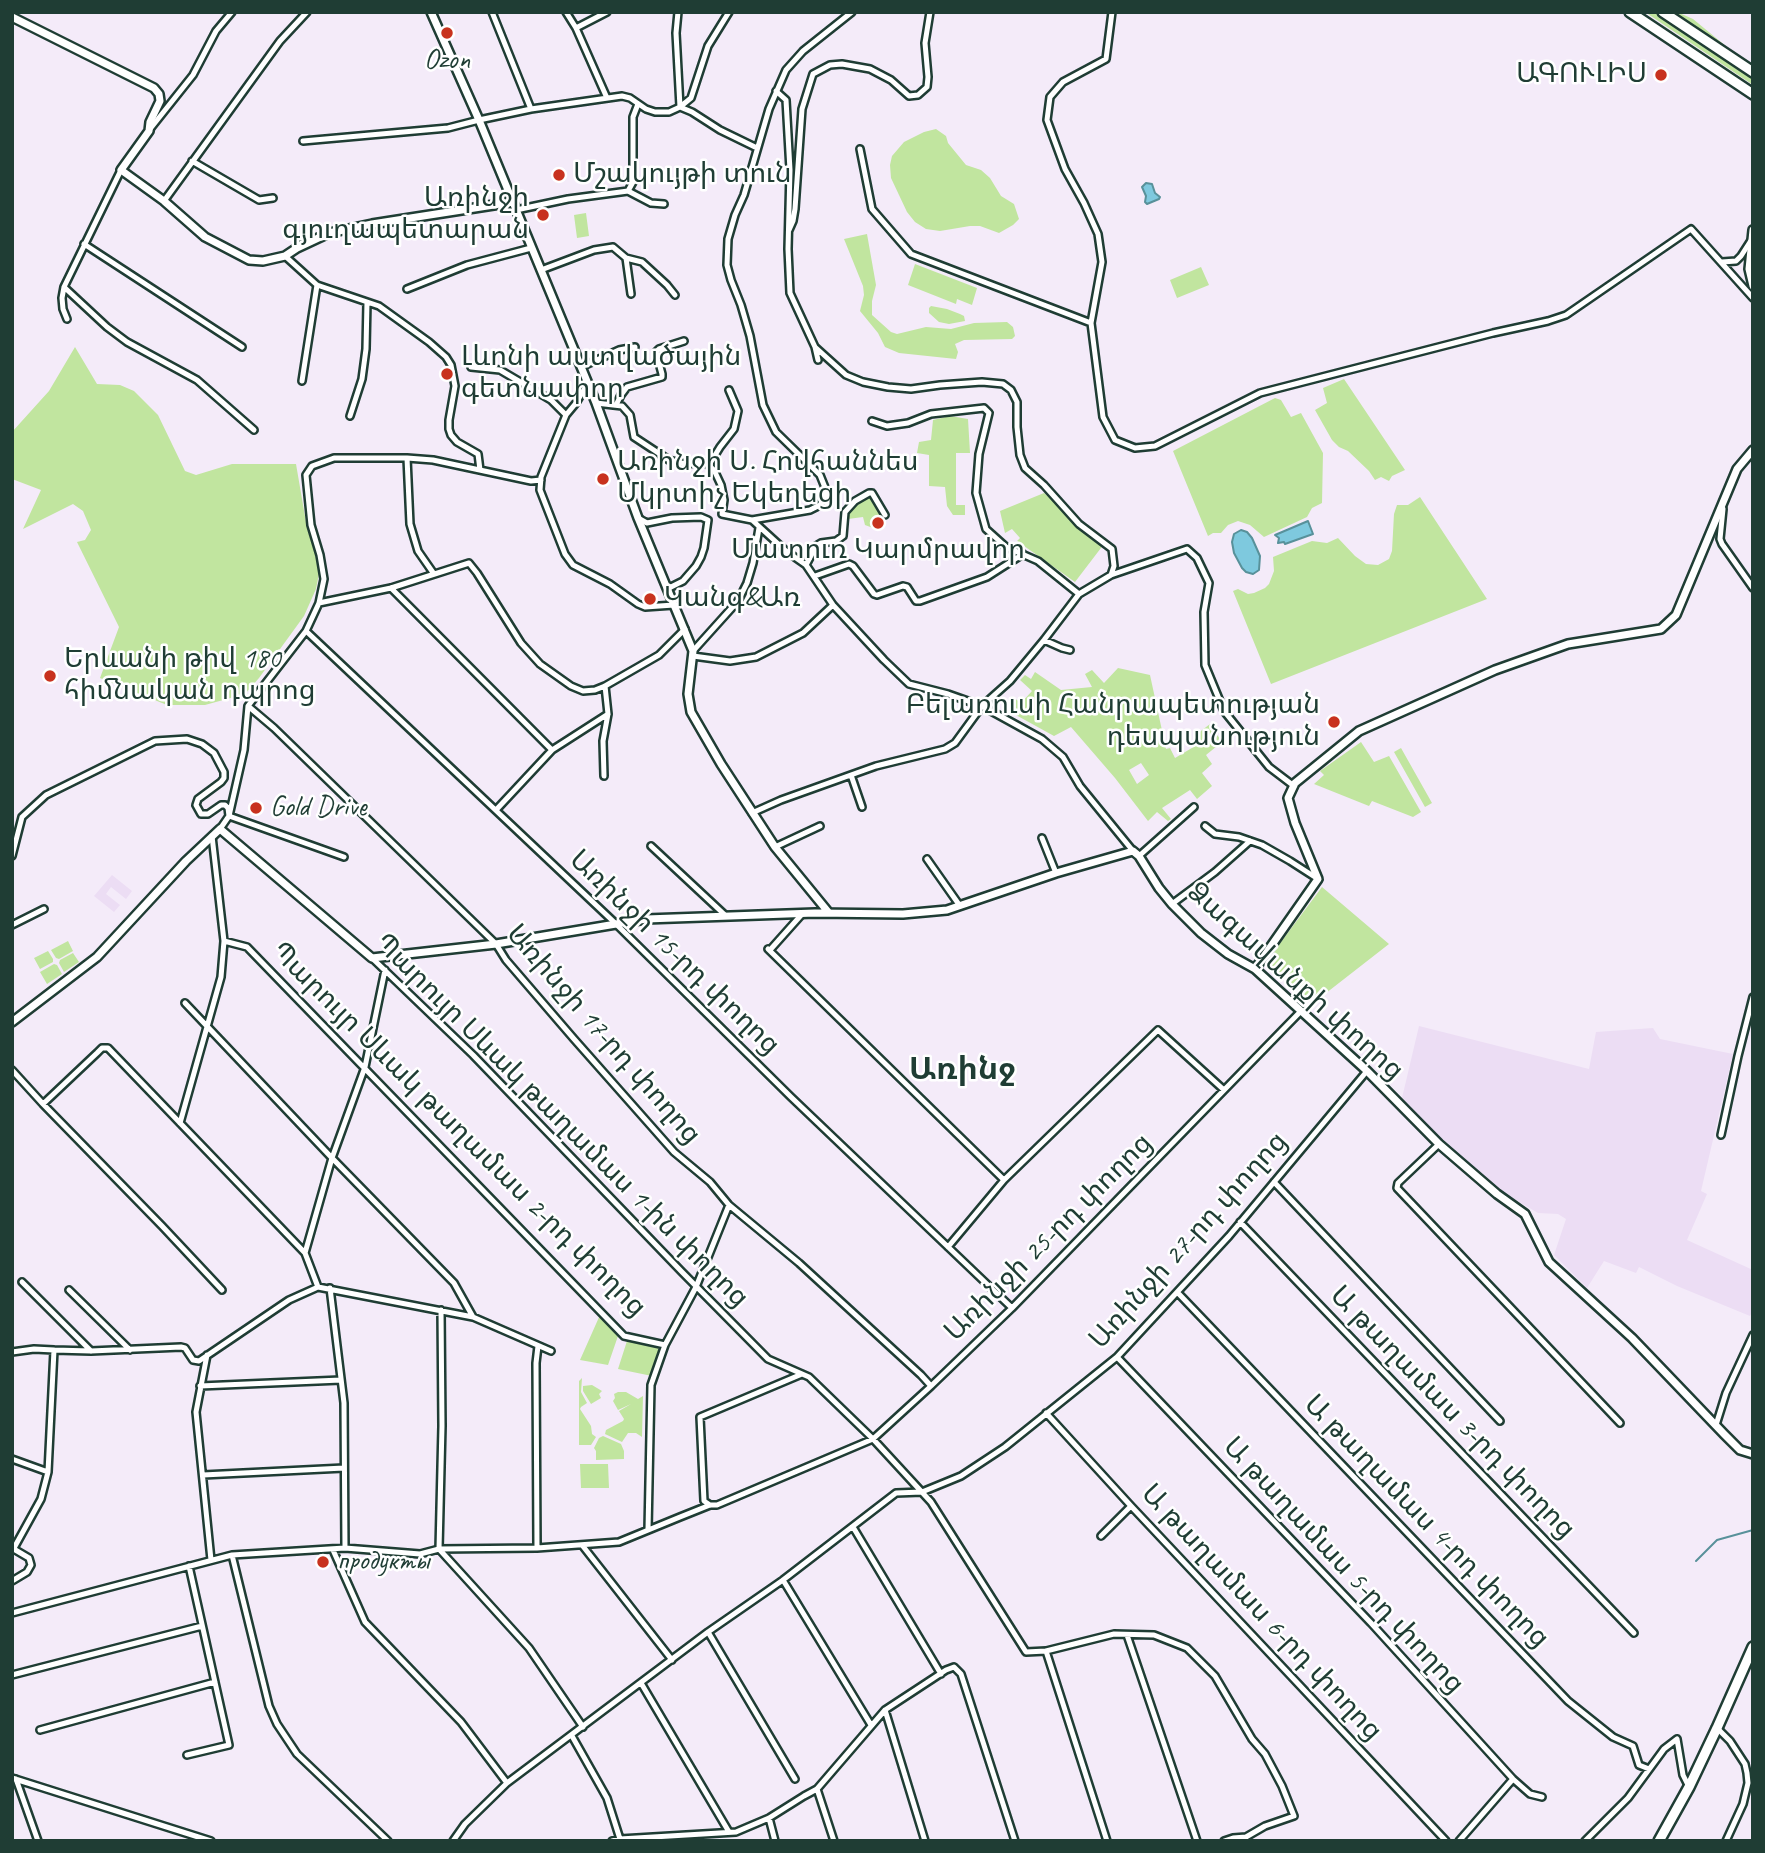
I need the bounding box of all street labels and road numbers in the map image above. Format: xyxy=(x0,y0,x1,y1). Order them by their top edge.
street label: Առինջի 15-րդ փողոց xyxy=(562,844,786,1062)
street label: Ձագավանքի փողոց xyxy=(1180,876,1410,1088)
street label: Առինջի 17-րդ փողոց xyxy=(498,918,708,1152)
street label: Պարույր Սևակ թաղամաս 1-ին փողոց xyxy=(367,927,755,1315)
street label: Պարույր Սևակ թաղամաս 2-րդ փողոց xyxy=(263,935,653,1325)
street label: Առինջի 27-րդ փողոց xyxy=(1083,1126,1295,1356)
street label: Առինջի 25-րդ փողոց xyxy=(938,1127,1160,1349)
street label: Ա թաղամաս 3-րդ փողոց xyxy=(1322,1280,1582,1546)
street label: Ա թաղամաս 4-րդ փողոց xyxy=(1296,1389,1556,1655)
street label: Ա թաղամաս 5-րդ փողոց xyxy=(1215,1431,1471,1701)
street label: Ա թաղամաս 6-րդ փողոց xyxy=(1133,1478,1389,1748)

